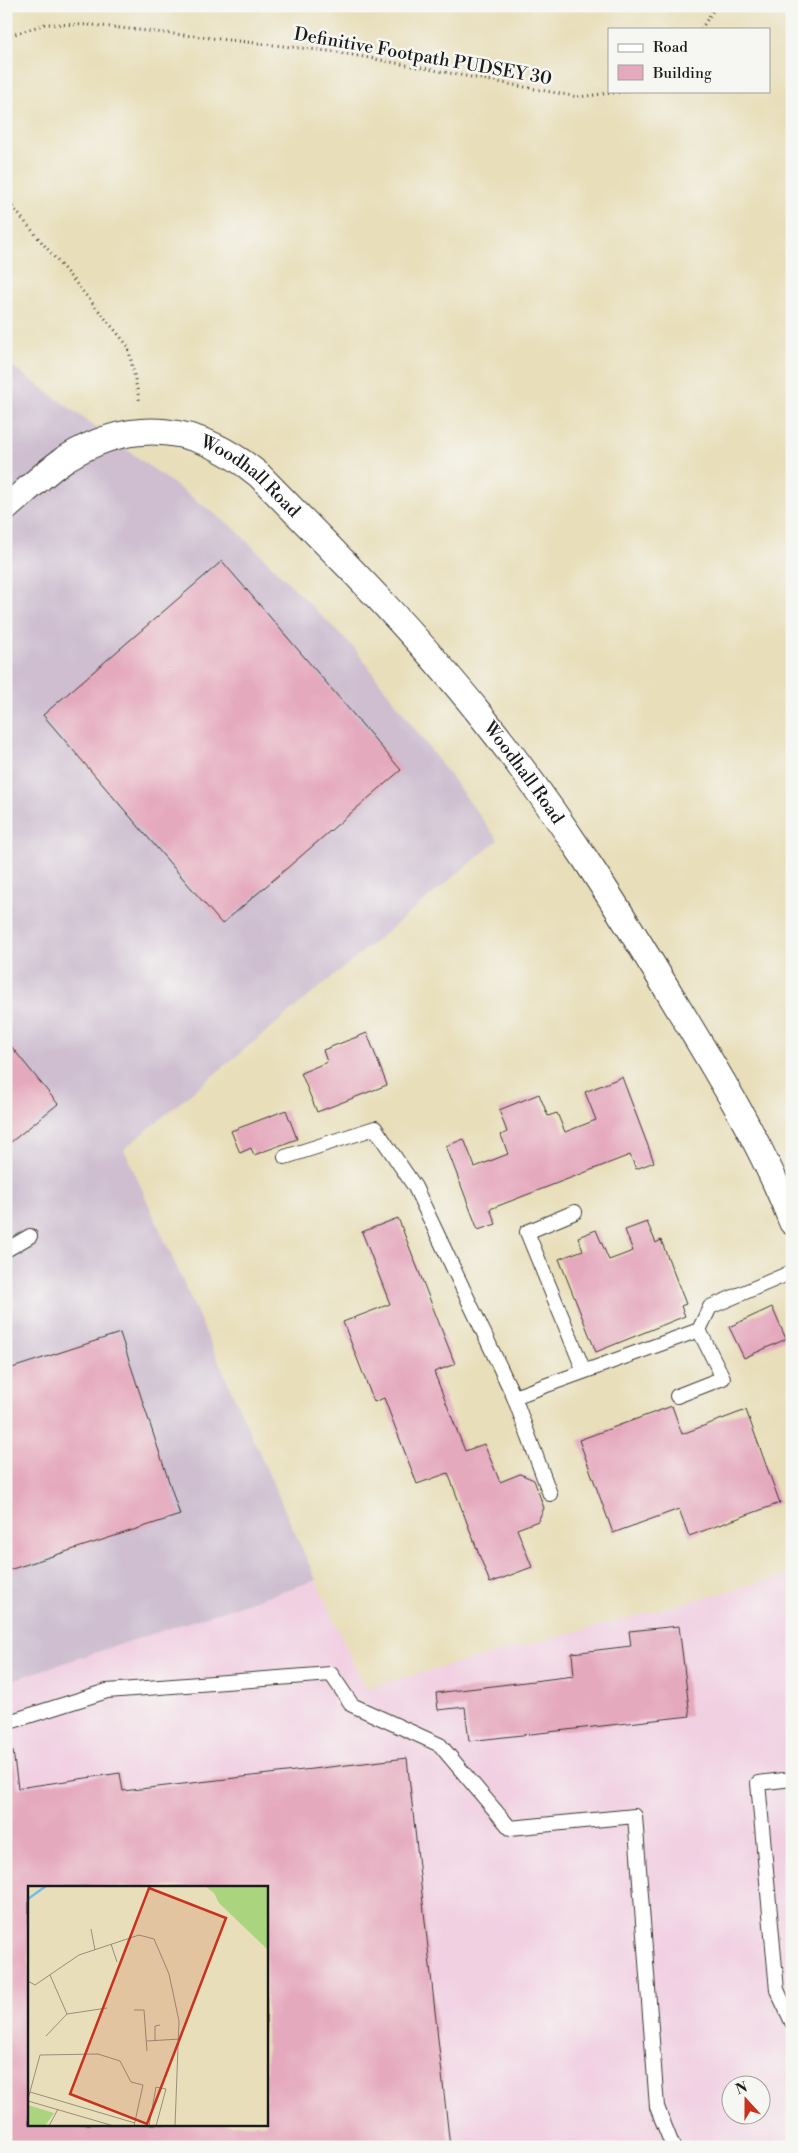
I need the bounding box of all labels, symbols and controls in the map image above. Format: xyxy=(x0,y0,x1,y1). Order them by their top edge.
street label: Definitive Footpath PUDSEY 30 xyxy=(292,22,554,91)
legend xyxy=(608,28,770,92)
text: Road xyxy=(653,38,688,57)
text: Building xyxy=(652,64,712,83)
street label: Woodhall Road xyxy=(196,430,306,523)
street label: Woodhall Road xyxy=(478,716,569,829)
inset map xyxy=(28,1886,268,2126)
north arrow xyxy=(720,2076,770,2126)
text: N xyxy=(733,2078,750,2099)

